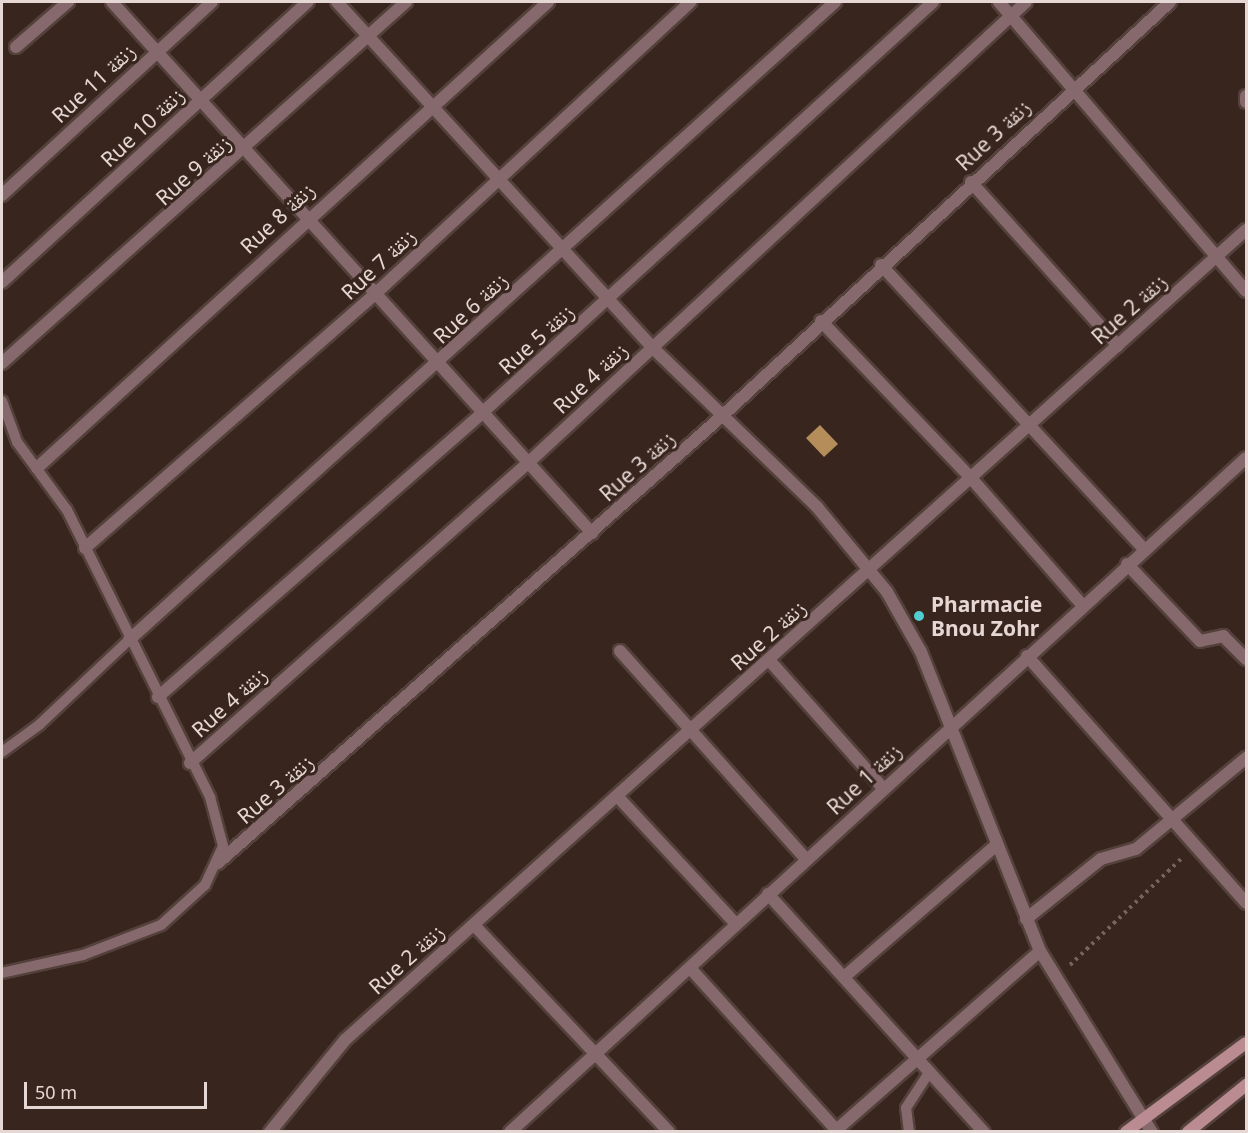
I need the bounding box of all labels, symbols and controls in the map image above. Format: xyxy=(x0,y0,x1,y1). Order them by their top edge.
street label: Rue 11 زنقة xyxy=(46,38,140,128)
street label: Rue 10 زنقة xyxy=(95,82,189,172)
street label: Rue 3 زنقة xyxy=(951,94,1035,176)
street label: Rue 9 زنقة xyxy=(150,130,236,210)
street label: Rue 8 زنقة xyxy=(235,177,319,259)
street label: Rue 7 زنقة xyxy=(336,223,420,305)
street label: Rue 6 زنقة xyxy=(428,267,512,349)
street label: Rue 2 زنقة xyxy=(1086,269,1172,349)
street label: Rue 5 زنقة xyxy=(493,299,579,379)
street label: Rue 4 زنقة xyxy=(548,337,632,419)
street label: Rue 3 زنقة xyxy=(594,426,680,506)
place label: Pharmacie Bnou Zohr xyxy=(931,591,1042,641)
street label: Rue 2 زنقة xyxy=(725,595,811,675)
marker: Pharmacie Bnou Zohr xyxy=(912,609,926,623)
street label: Rue 4 زنقة xyxy=(186,662,272,742)
street label: Rue 1 زنقة xyxy=(822,738,906,820)
street label: Rue 3 زنقة xyxy=(232,749,318,829)
street label: Rue 2 زنقة xyxy=(363,919,449,999)
scale bar xyxy=(27,1070,210,1108)
text: 50 m xyxy=(35,1080,77,1104)

